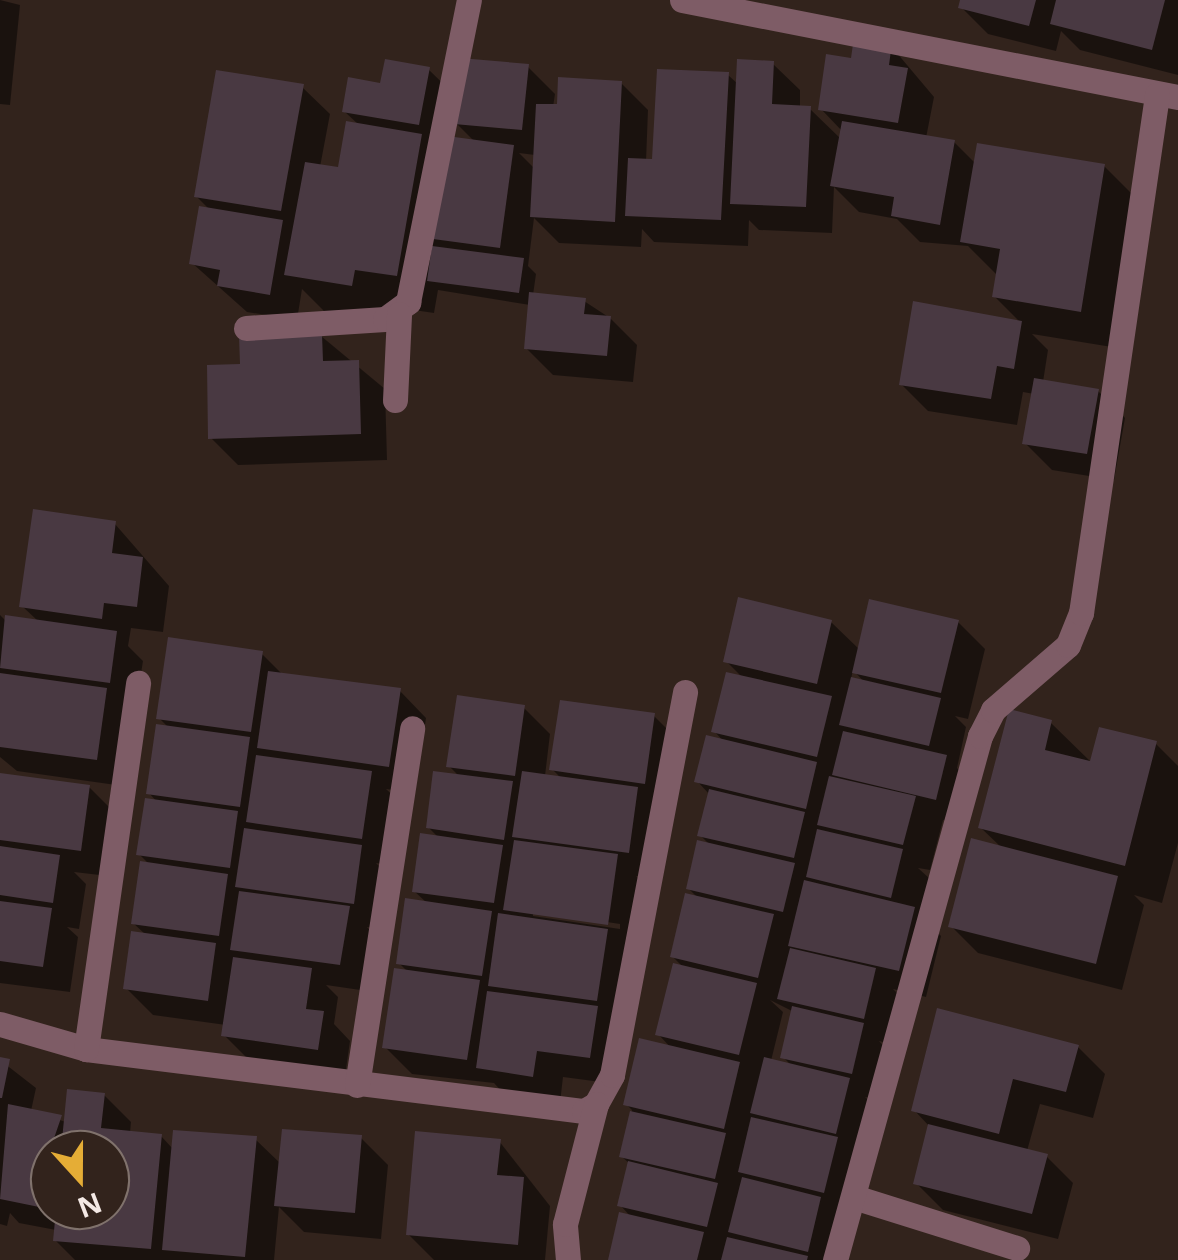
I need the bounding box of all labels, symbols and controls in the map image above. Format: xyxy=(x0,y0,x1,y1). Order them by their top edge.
north arrow xyxy=(30,1130,130,1230)
text: N xyxy=(73,1184,107,1228)

